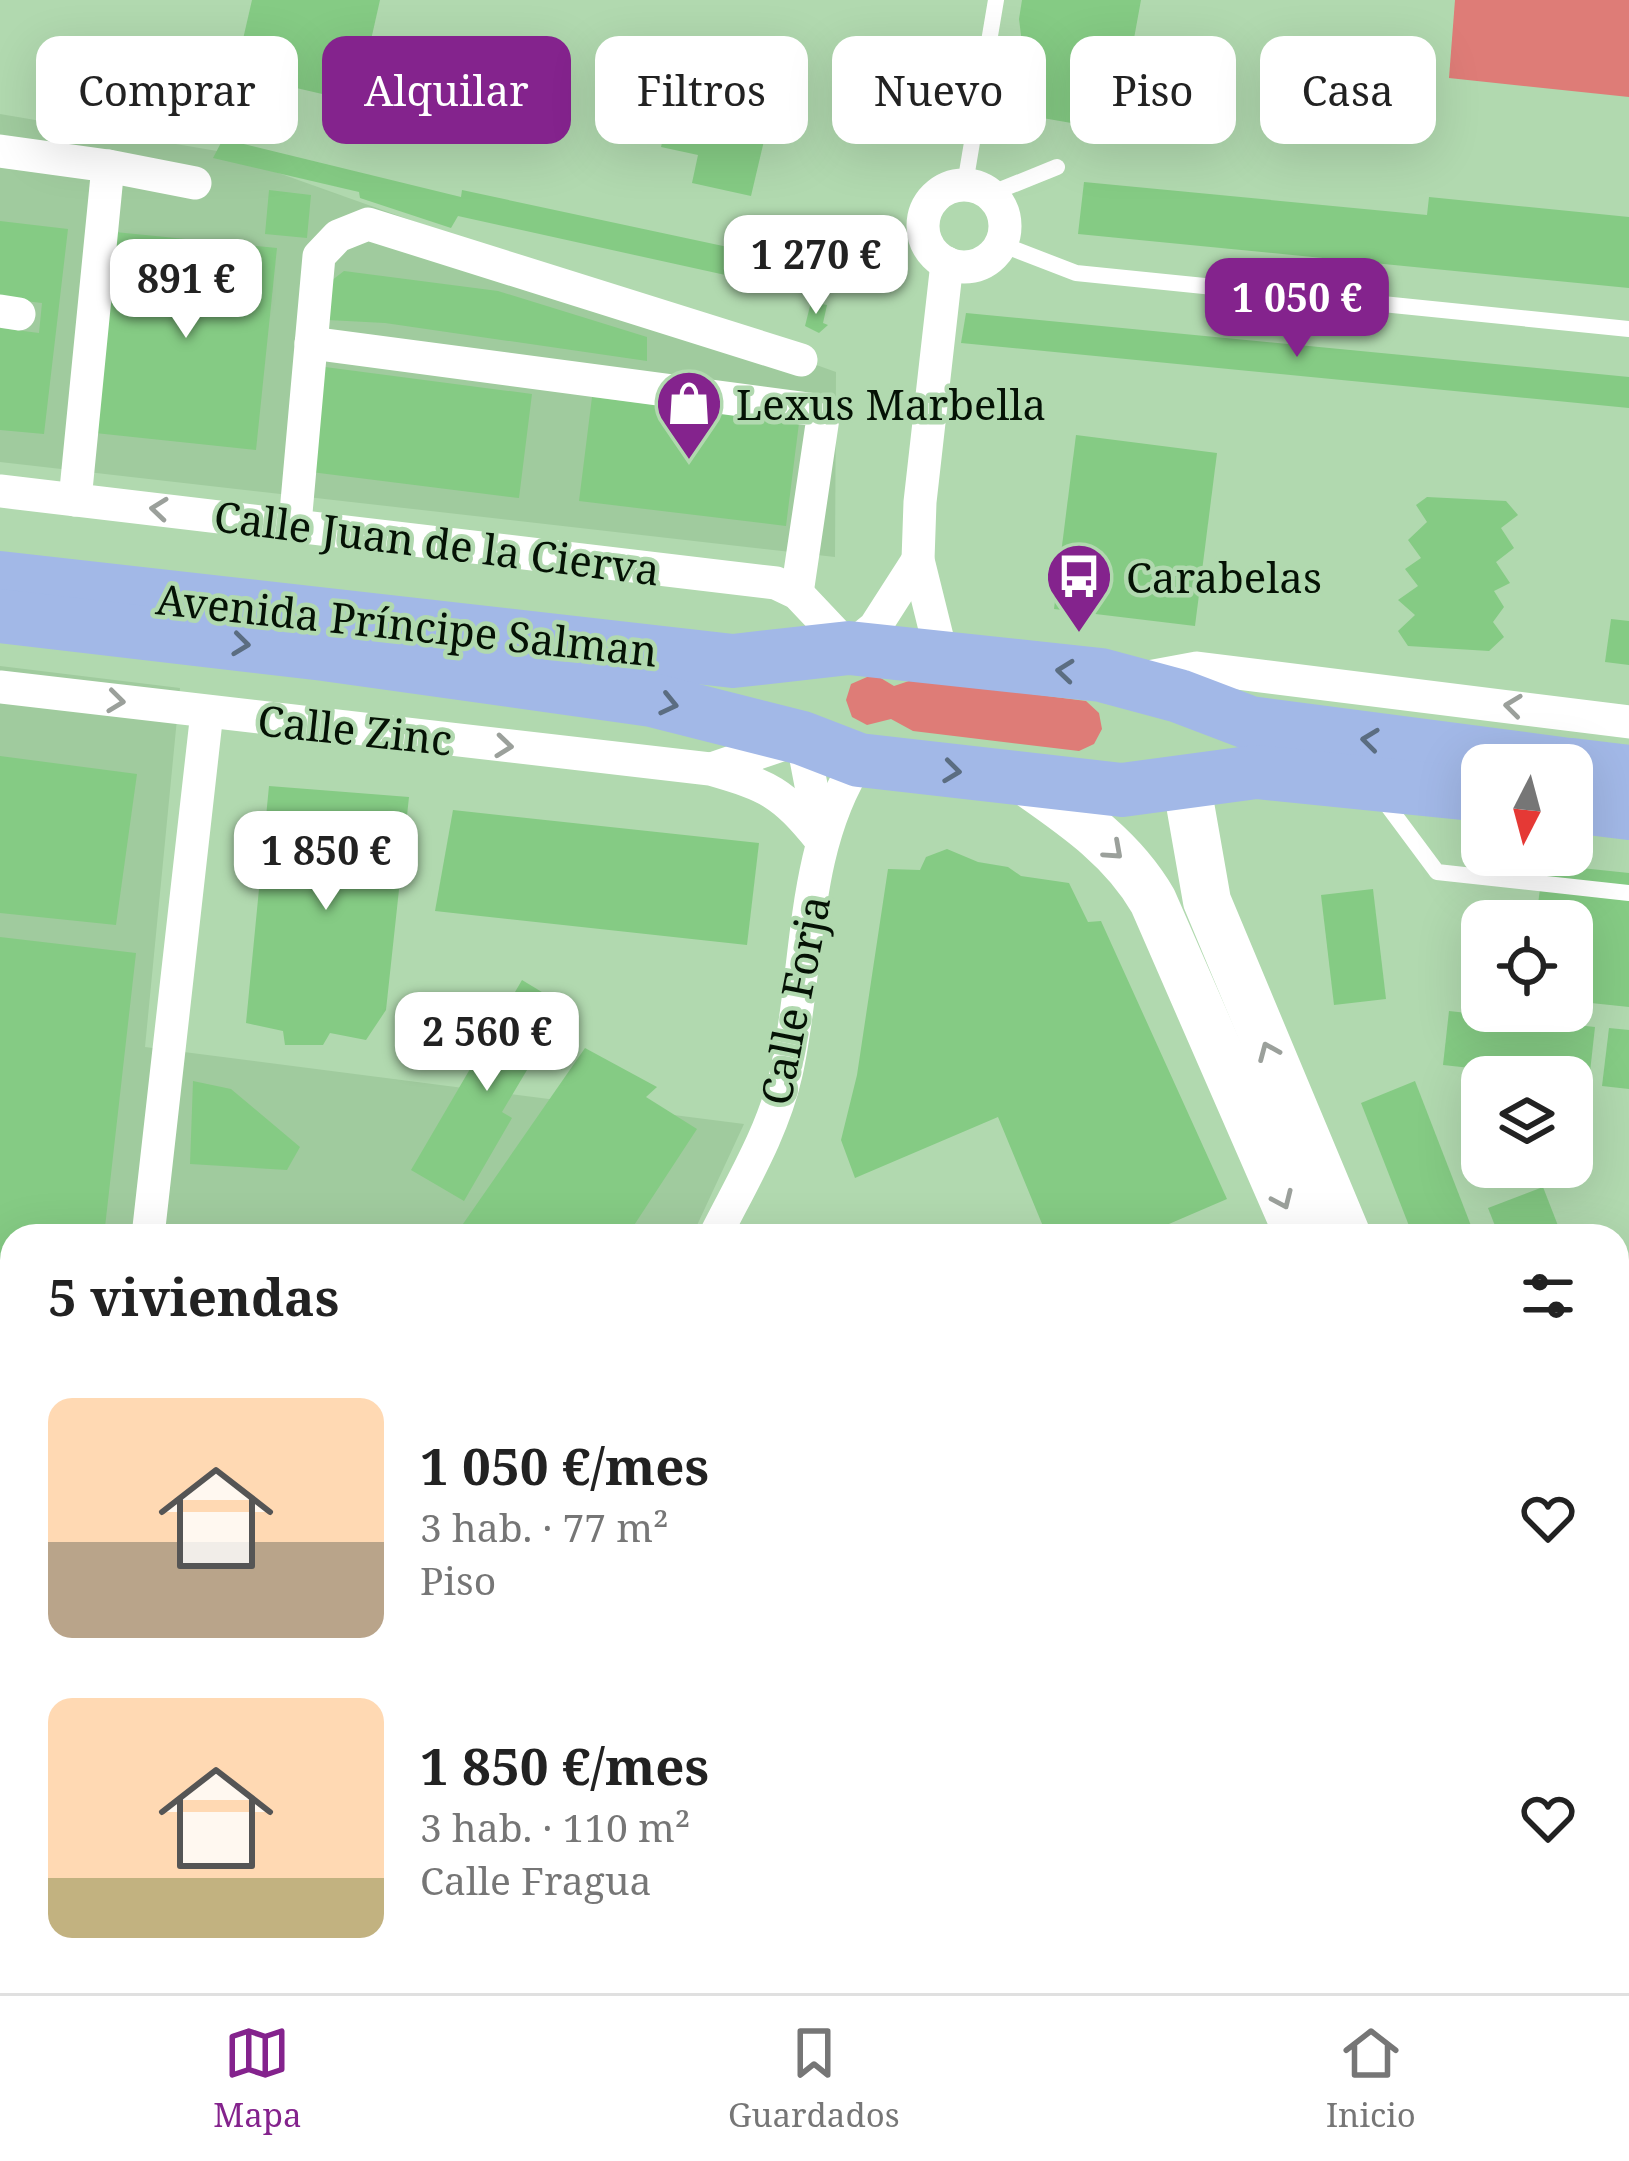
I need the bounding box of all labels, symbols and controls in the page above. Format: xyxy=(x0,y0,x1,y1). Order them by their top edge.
chip: Comprar xyxy=(36,36,298,144)
chip: Alquilar xyxy=(322,36,571,144)
chip: Filtros xyxy=(595,36,808,144)
chip: Nuevo xyxy=(832,36,1046,144)
chip: Piso xyxy=(1070,36,1236,144)
chip: Casa xyxy=(1260,36,1436,144)
pin: 1 270 € xyxy=(705,215,927,317)
text: 1 270 € xyxy=(751,227,881,280)
pin: 891 € xyxy=(102,239,270,341)
text: 891 € xyxy=(137,251,235,304)
pin: 1 050 € xyxy=(1186,258,1408,360)
text: 1 050 € xyxy=(1232,270,1362,323)
shop icon: Lexus Marbella xyxy=(654,368,724,462)
place label: Lexus Marbella xyxy=(736,375,1046,432)
street label: Calle Juan de la Cierva xyxy=(211,486,663,598)
one-way arrow xyxy=(149,497,168,522)
bus stop icon: Carabelas xyxy=(1044,541,1114,635)
place label: Carabelas xyxy=(1126,548,1322,605)
street label: Avenida Príncipe Salman xyxy=(154,569,660,679)
one-way arrow xyxy=(231,630,251,656)
one-way arrow xyxy=(1056,659,1075,685)
one-way arrow xyxy=(106,688,126,714)
street label: Calle Zinc xyxy=(255,690,455,768)
one-way arrow xyxy=(658,690,679,715)
one-way arrow xyxy=(1503,694,1523,720)
one-way arrow xyxy=(1360,728,1380,754)
one-way arrow xyxy=(494,732,513,758)
north arrow xyxy=(1461,744,1593,876)
map controls xyxy=(1461,744,1593,1188)
one-way arrow xyxy=(942,757,962,783)
pin: 1 850 € xyxy=(215,811,437,913)
text: 1 850 € xyxy=(261,823,391,876)
one-way arrow xyxy=(1101,836,1123,858)
street label: Calle Forja xyxy=(746,890,842,1110)
button: locate xyxy=(1461,900,1593,1032)
pin: 2 560 € xyxy=(376,992,598,1094)
text: 2 560 € xyxy=(422,1004,552,1057)
one-way arrow xyxy=(1259,1042,1283,1063)
button: layers xyxy=(1461,1056,1593,1188)
one-way arrow xyxy=(1268,1187,1292,1209)
text: 5 viviendas xyxy=(48,1261,339,1331)
icon: filters xyxy=(1515,1263,1581,1329)
text: 1 050 €/mes xyxy=(420,1430,709,1500)
icon: home xyxy=(144,1446,288,1590)
icon: heart xyxy=(1515,1485,1581,1551)
text: 3 hab. · 77 m² xyxy=(420,1500,669,1553)
text: Piso xyxy=(420,1553,496,1606)
text: 1 850 €/mes xyxy=(420,1730,709,1800)
icon: home xyxy=(144,1746,288,1890)
icon: heart xyxy=(1515,1785,1581,1851)
text: 3 hab. · 110 m² xyxy=(420,1800,690,1853)
text: Calle Fragua xyxy=(420,1853,651,1906)
tab: Mapa xyxy=(213,2020,302,2137)
tab: Guardados xyxy=(728,2020,900,2137)
tab: Inicio xyxy=(1326,2020,1416,2137)

